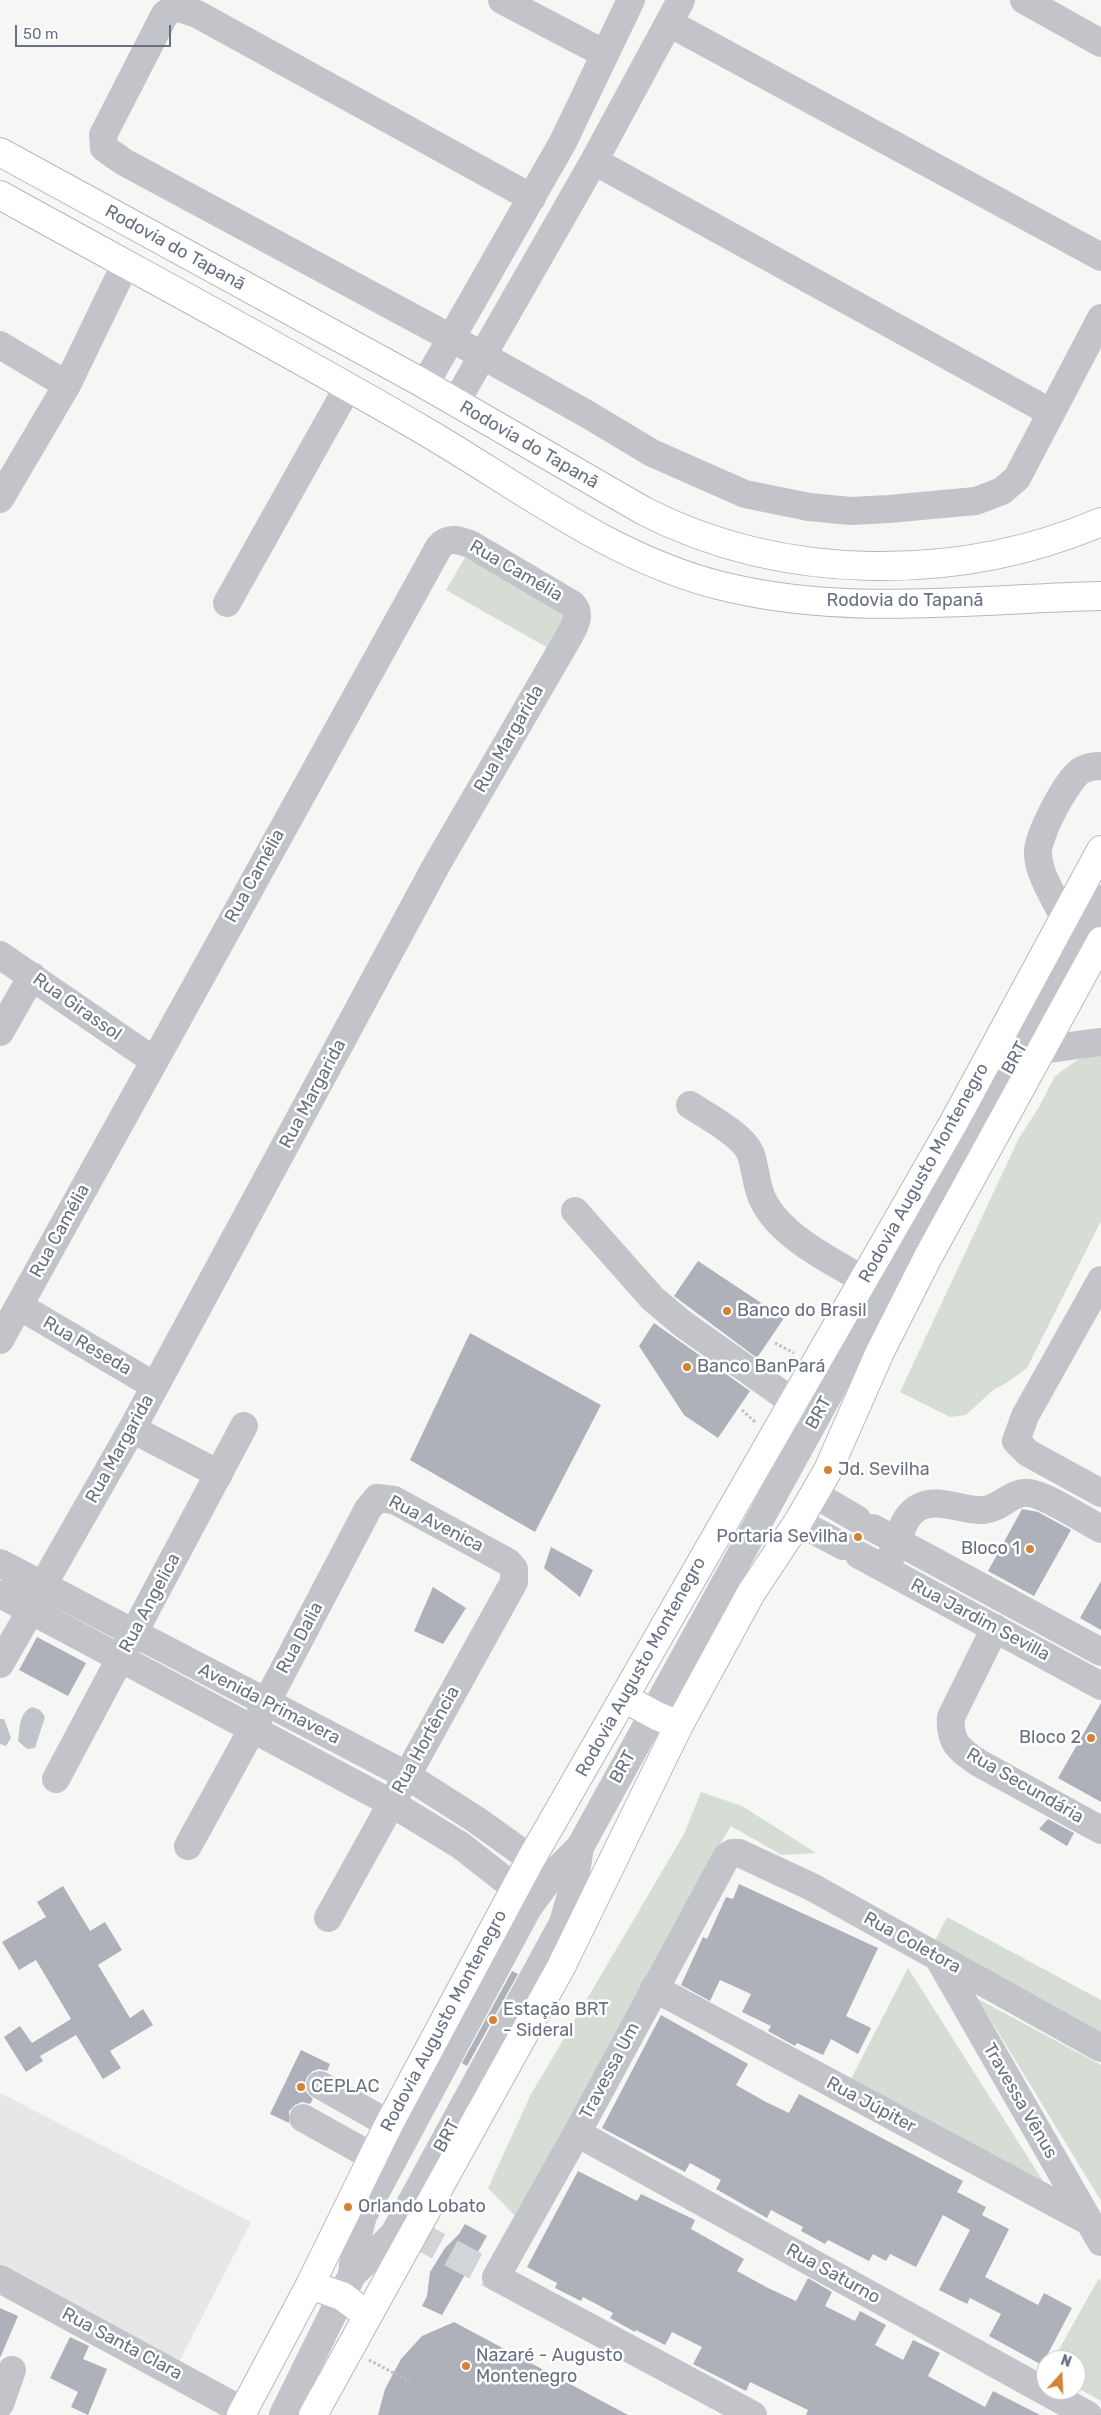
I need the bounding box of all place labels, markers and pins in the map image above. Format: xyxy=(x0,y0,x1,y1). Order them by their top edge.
place label: Banco do Brasil xyxy=(737,1300,867,1322)
marker: Banco do Brasil xyxy=(721,1305,733,1317)
place label: Banco BanPará xyxy=(697,1356,825,1378)
marker: Banco BanPará xyxy=(681,1361,693,1373)
place label: Jd. Sevilha xyxy=(838,1459,930,1481)
marker: Jd. Sevilha xyxy=(822,1464,834,1476)
place label: Portaria Sevilha xyxy=(716,1526,848,1548)
marker: Portaria Sevilha xyxy=(852,1531,864,1543)
place label: Bloco 1 xyxy=(961,1538,1020,1560)
marker: Bloco 1 xyxy=(1024,1543,1036,1555)
place label: Bloco 2 xyxy=(1019,1727,1081,1749)
marker: Bloco 2 xyxy=(1085,1732,1097,1744)
place label: Estação BRT - Sideral xyxy=(503,1999,609,2042)
marker: Estação BRT - Sideral xyxy=(487,2014,499,2026)
place label: CEPLAC xyxy=(311,2076,379,2098)
marker: CEPLAC xyxy=(295,2081,307,2093)
place label: Orlando Lobato xyxy=(358,2196,486,2218)
marker: Orlando Lobato xyxy=(342,2201,354,2213)
place label: Nazaré - Augusto Montenegro xyxy=(476,2345,623,2388)
marker: Nazaré - Augusto Montenegro xyxy=(460,2360,472,2372)

